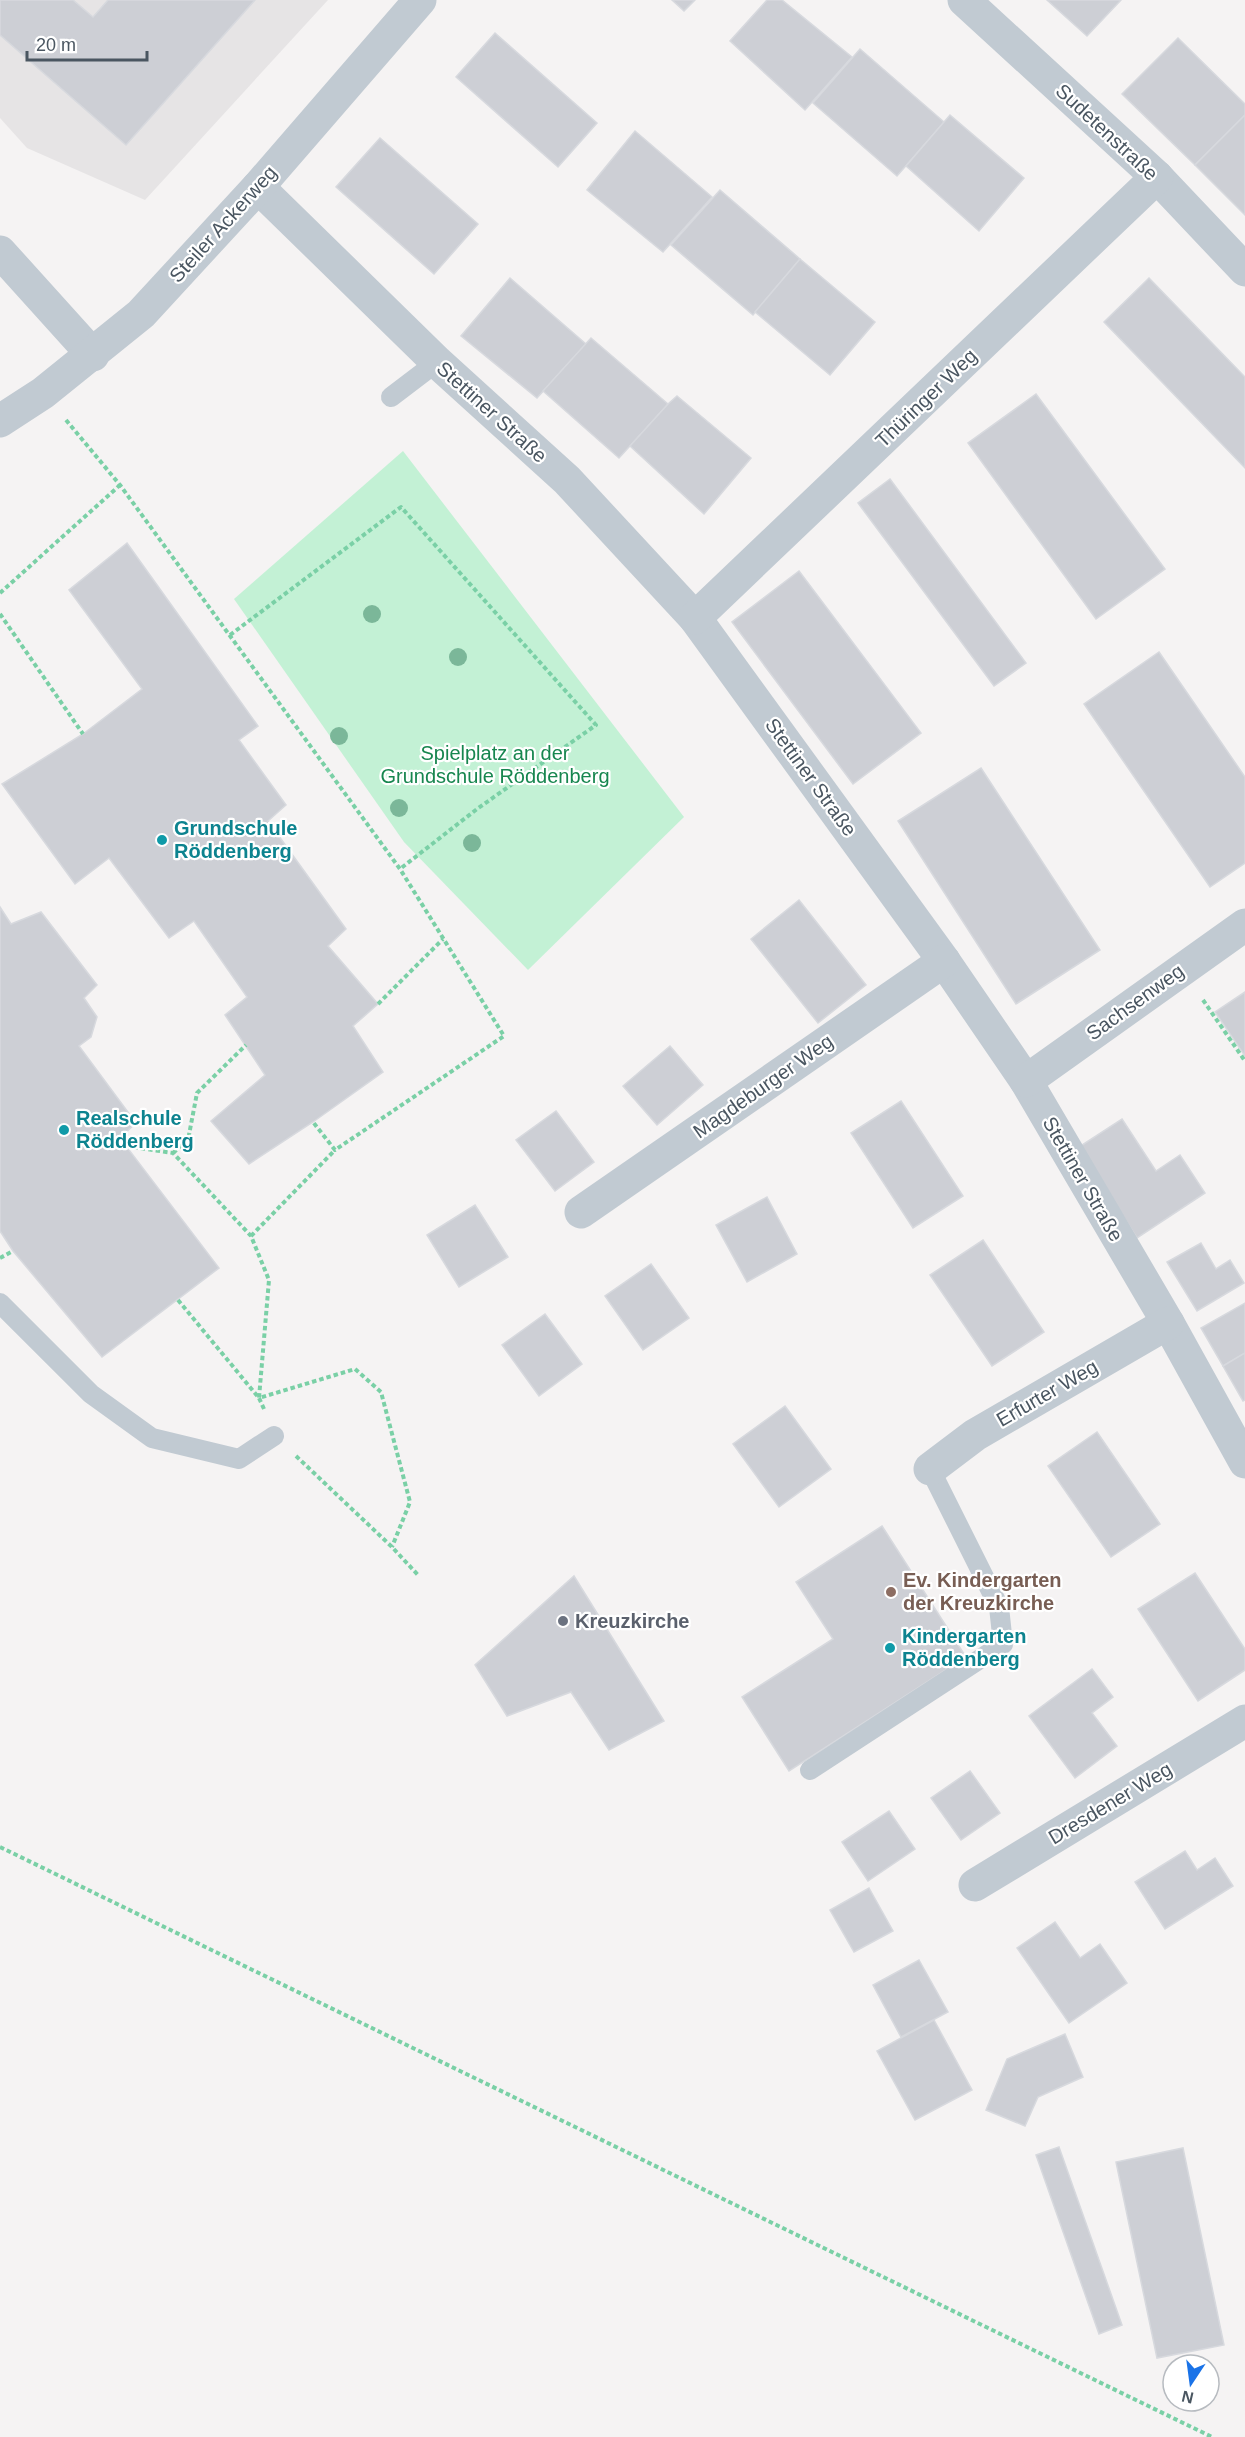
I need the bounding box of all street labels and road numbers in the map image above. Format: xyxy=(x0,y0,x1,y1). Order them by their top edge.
street label: Sudetenstraße xyxy=(1052,79,1162,185)
street label: Steiler Ackerweg xyxy=(165,161,281,287)
street label: Thüringer Weg xyxy=(871,344,981,452)
street label: Stettiner Straße xyxy=(433,357,551,467)
street label: Stettiner Straße xyxy=(761,714,861,840)
street label: Sachsenweg xyxy=(1082,959,1188,1045)
street label: Magdeburger Weg xyxy=(689,1030,837,1142)
street label: Stettiner Straße xyxy=(1038,1113,1128,1245)
street label: Erfurter Weg xyxy=(993,1355,1101,1431)
street label: Dresdener Weg xyxy=(1044,1758,1176,1848)

